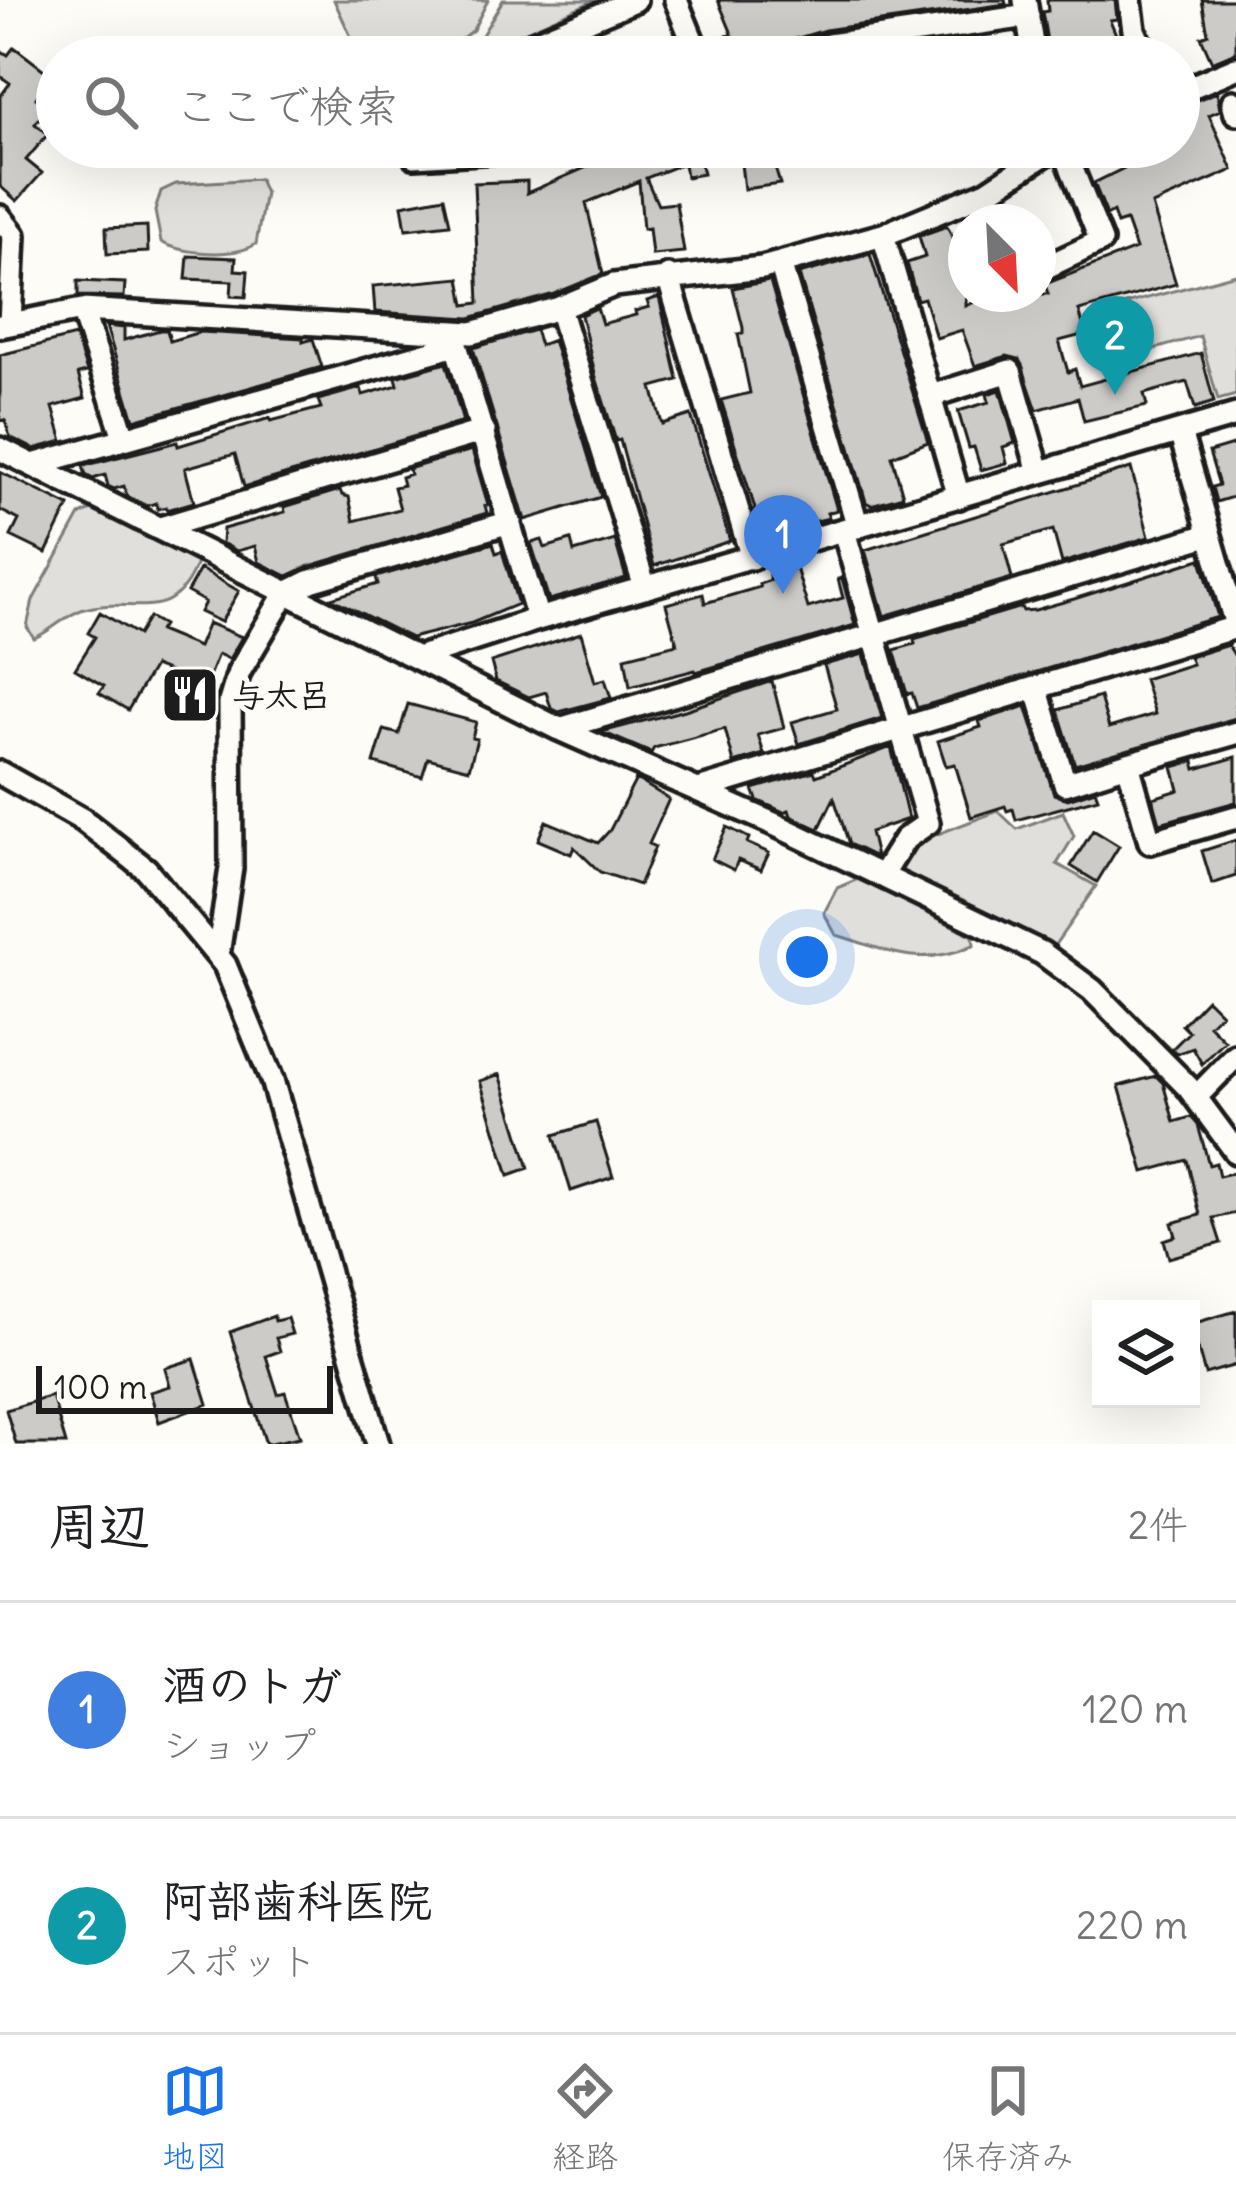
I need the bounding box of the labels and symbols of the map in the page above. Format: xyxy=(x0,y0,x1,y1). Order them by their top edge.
north arrow xyxy=(948,204,1056,312)
pin: 2 xyxy=(1076,296,1154,395)
pin: 1 xyxy=(744,495,822,594)
restaurant icon: 与太呂 xyxy=(159,664,221,726)
place label: 与太呂 xyxy=(232,674,331,716)
your location xyxy=(777,927,837,987)
scale bar xyxy=(36,1360,333,1413)

